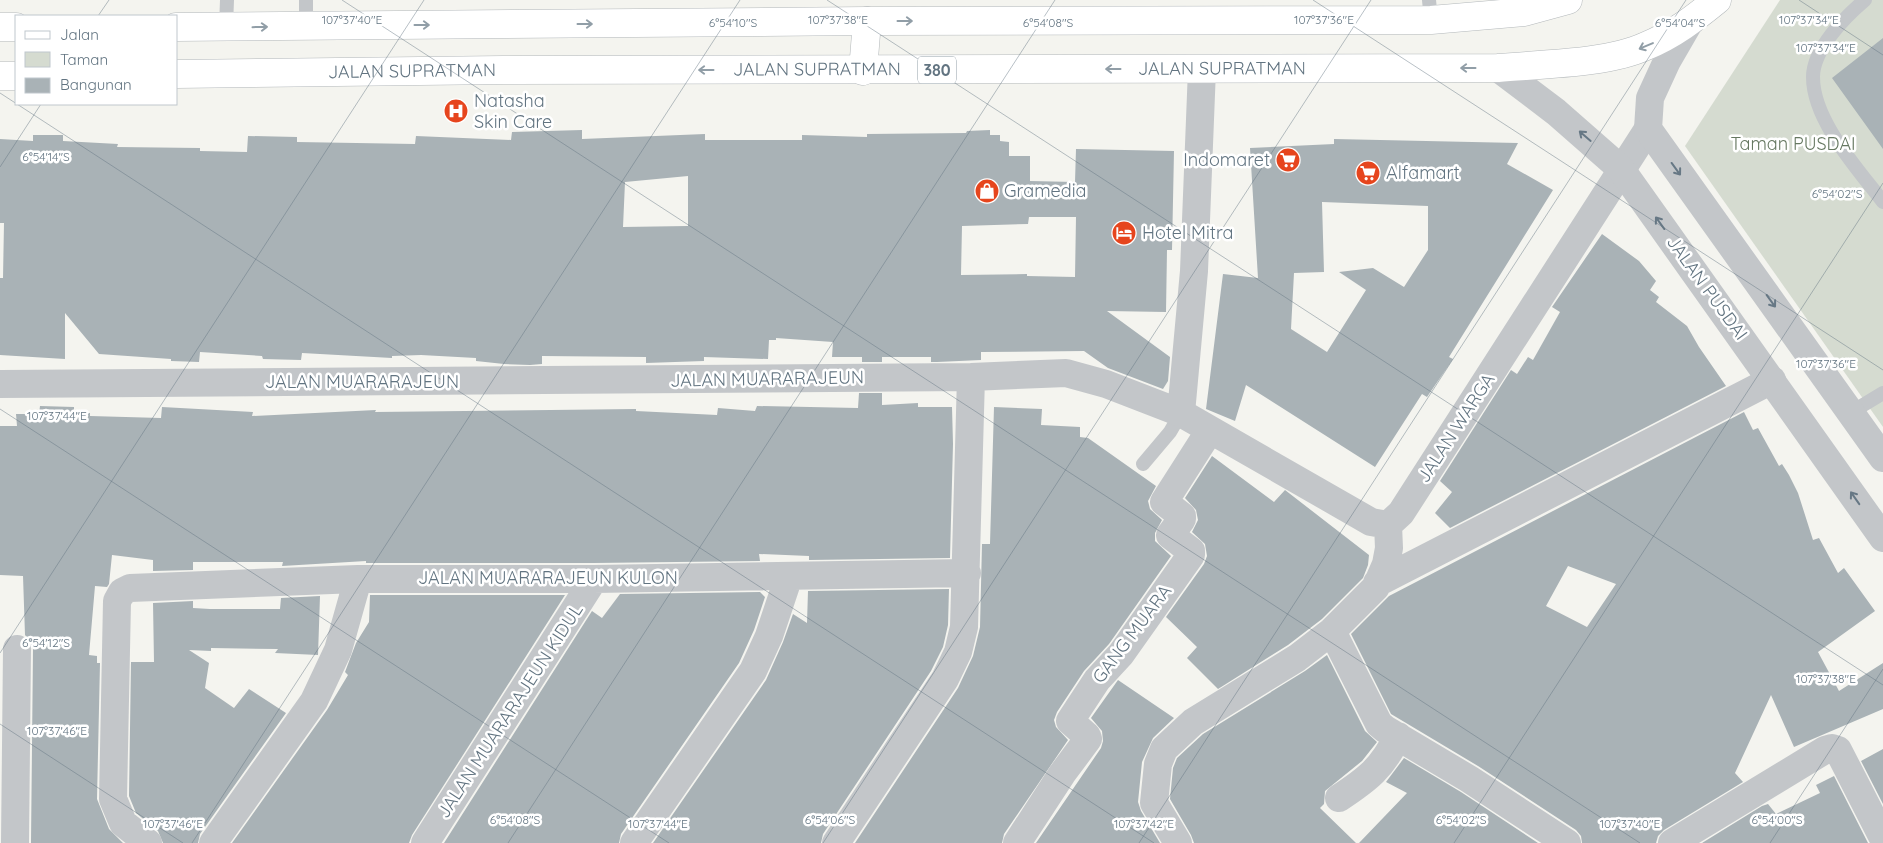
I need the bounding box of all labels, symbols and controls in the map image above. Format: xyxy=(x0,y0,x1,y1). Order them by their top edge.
text: 107°37'40"E xyxy=(322,12,383,27)
text: 107°37'38"E xyxy=(808,12,868,27)
text: 107°37'36"E xyxy=(1294,12,1354,27)
text: 107°37'34"E xyxy=(1779,12,1839,27)
legend xyxy=(15,15,178,105)
text: 6°54'10"S xyxy=(709,15,758,30)
text: 6°54'08"S xyxy=(1023,15,1074,30)
text: 6°54'04"S xyxy=(1655,15,1705,30)
one-way arrow xyxy=(896,16,913,26)
one-way arrow xyxy=(576,19,593,29)
one-way arrow xyxy=(414,20,430,30)
one-way arrow xyxy=(252,22,268,31)
text: Jalan xyxy=(60,25,99,44)
text: 107°37'34"E xyxy=(1796,40,1856,55)
one-way arrow xyxy=(1639,41,1654,51)
text: Taman xyxy=(60,50,108,69)
road number: 380 xyxy=(918,56,956,84)
street label: JALAN SUPRATMAN xyxy=(1138,56,1306,80)
street label: JALAN SUPRATMAN xyxy=(733,57,901,81)
street label: JALAN SUPRATMAN xyxy=(328,58,496,83)
one-way arrow xyxy=(1461,63,1477,73)
one-way arrow xyxy=(1106,64,1122,74)
one-way arrow xyxy=(698,65,714,75)
text: Bangunan xyxy=(60,75,132,94)
place label: Natasha Skin Care xyxy=(474,89,552,133)
hospital icon: Natasha Skin Care xyxy=(443,98,469,124)
one-way arrow xyxy=(1578,131,1591,142)
park label: Taman PUSDAI xyxy=(1730,132,1856,155)
supermarket icon: Indomaret xyxy=(1275,147,1301,173)
place label: Indomaret xyxy=(1183,148,1270,171)
text: 6°54'14"S xyxy=(22,149,70,164)
supermarket icon: Alfamart xyxy=(1355,160,1381,186)
place label: Alfamart xyxy=(1386,161,1460,184)
one-way arrow xyxy=(1671,162,1681,176)
shop icon: Gramedia xyxy=(974,178,1000,204)
place label: Gramedia xyxy=(1004,179,1086,202)
text: 6°54'02"S xyxy=(1812,186,1863,201)
one-way arrow xyxy=(1655,216,1665,230)
hotel icon: Hotel Mitra xyxy=(1111,220,1137,246)
place label: Hotel Mitra xyxy=(1142,221,1234,244)
street label: JALAN PUSDAI xyxy=(1662,231,1753,344)
one-way arrow xyxy=(1766,294,1776,308)
text: 107°37'36"E xyxy=(1796,356,1856,371)
street label: JALAN MUARARAJEUN xyxy=(670,365,864,392)
street label: JALAN WARGA xyxy=(1412,369,1500,487)
street label: JALAN MUARARAJEUN xyxy=(265,370,459,393)
text: 107°37'44"E xyxy=(27,408,87,423)
one-way arrow xyxy=(1850,491,1860,505)
street label: JALAN MUARARAJEUN KULON xyxy=(418,566,678,589)
street label: GANG MUARA xyxy=(1087,580,1176,688)
street label: JALAN MUARARAJEUN KIDUL xyxy=(432,599,588,822)
text: 6°54'12"S xyxy=(22,635,70,650)
text: 107°37'38"E xyxy=(1796,671,1856,686)
text: 107°37'46"E xyxy=(27,723,87,738)
text: 6°54'08"S xyxy=(490,812,541,827)
text: 6°54'06"S xyxy=(805,812,856,827)
text: 6°54'02"S xyxy=(1436,812,1487,827)
text: 6°54'00"S xyxy=(1751,812,1803,827)
text: 107°37'46"E xyxy=(143,816,203,831)
text: 107°37'44"E xyxy=(628,816,688,831)
text: 107°37'42"E xyxy=(1114,816,1174,831)
text: 107°37'40"E xyxy=(1600,816,1661,831)

